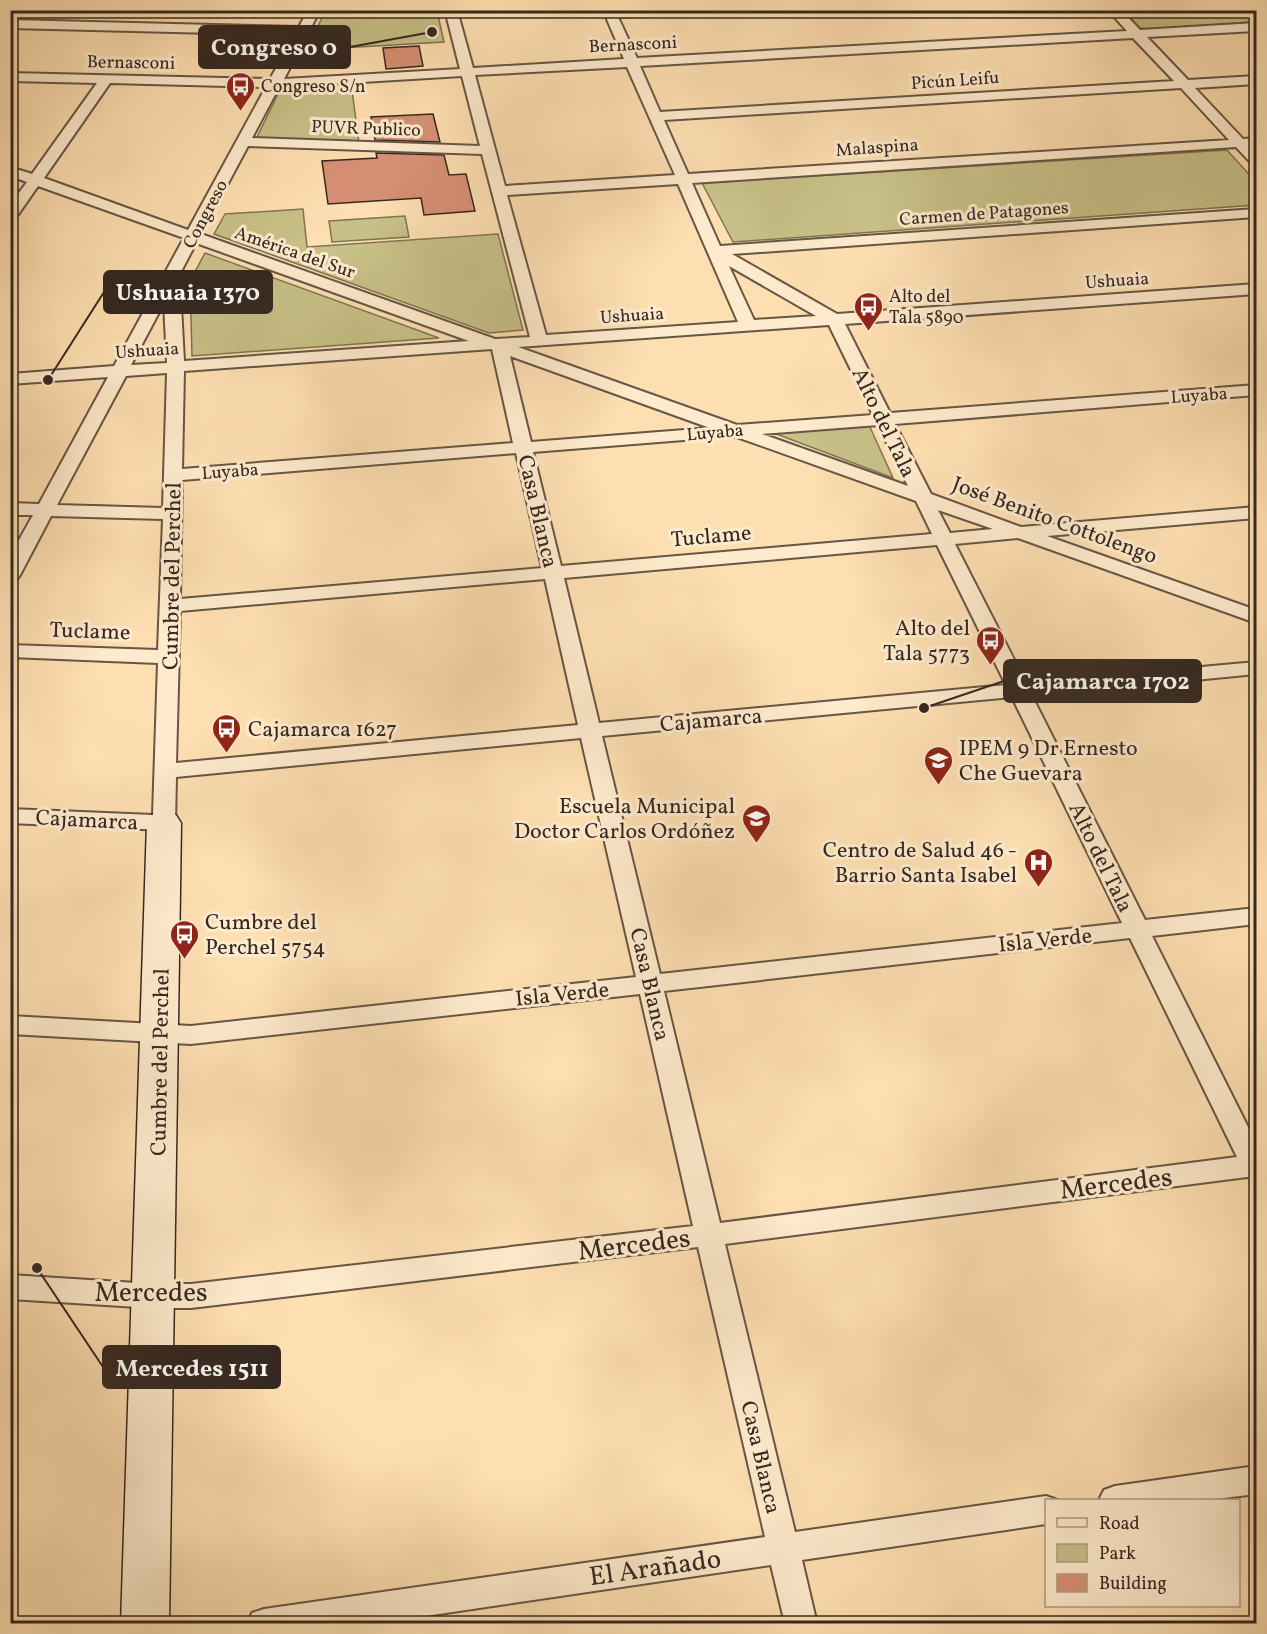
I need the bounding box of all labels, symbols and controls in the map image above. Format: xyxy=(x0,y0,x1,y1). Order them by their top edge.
callout: Congreso 0 xyxy=(199,26,350,68)
street label: Bernasconi xyxy=(588,31,678,60)
text: Congreso 0 xyxy=(211,32,337,66)
street label: Bernasconi xyxy=(87,50,175,77)
street label: Picún Leifu xyxy=(910,66,1000,97)
bus stop icon: Congreso S/n xyxy=(224,70,256,112)
place label: Congreso S/n xyxy=(261,75,366,100)
street label: PUVR Publico xyxy=(311,115,421,144)
street label: Malaspina xyxy=(835,133,920,164)
street label: Congreso xyxy=(178,176,235,254)
street label: Carmen de Patagones xyxy=(899,196,1070,233)
street label: América del Sur xyxy=(231,221,359,286)
street label: Ushuaia xyxy=(1084,267,1150,296)
callout: Ushuaia 1370 xyxy=(104,271,272,313)
text: Ushuaia 1370 xyxy=(116,277,260,311)
place label: Alto del Tala 5890 xyxy=(889,285,964,331)
bus stop icon: Alto del Tala 5890 xyxy=(852,290,884,332)
street label: Ushuaia xyxy=(599,302,665,331)
street label: Ushuaia xyxy=(114,337,180,366)
street label: Alto del Tala xyxy=(843,363,923,483)
street label: Luyaba xyxy=(1170,382,1229,411)
street label: Luyaba xyxy=(686,419,745,448)
street label: Casa Blanca xyxy=(508,452,565,571)
street label: Luyaba xyxy=(201,458,260,487)
street label: José Benito Cottolengo xyxy=(947,470,1161,573)
street label: Cumbre del Perchel xyxy=(156,482,191,670)
street label: Tuclame xyxy=(670,519,753,556)
place label: Alto del Tala 5773 xyxy=(883,614,970,670)
street label: Tuclame xyxy=(49,616,131,649)
bus stop icon: Alto del Tala 5773 xyxy=(975,624,1007,666)
callout: Cajamarca 1702 xyxy=(1004,660,1201,702)
text: Cajamarca 1702 xyxy=(1016,666,1190,700)
street label: Cajamarca xyxy=(659,702,764,741)
bus stop icon: Cajamarca 1627 xyxy=(211,712,243,754)
place label: Cajamarca 1627 xyxy=(248,715,397,746)
place label: IPEM 9 Dr Ernesto Che Guevara xyxy=(959,734,1138,790)
school or university icon: IPEM 9 Dr Ernesto Che Guevara xyxy=(922,744,954,786)
place label: Escuela Municipal Doctor Carlos Ordóñez xyxy=(514,792,735,848)
street label: Alto del Tala xyxy=(1060,798,1140,918)
school or university icon: Escuela Municipal Doctor Carlos Ordóñez xyxy=(740,802,772,844)
street label: Cajamarca xyxy=(35,803,139,840)
place label: Centro de Salud 46 - Barrio Santa Isabel xyxy=(823,836,1017,892)
hospital icon: Centro de Salud 46 - Barrio Santa Isabel xyxy=(1022,846,1054,888)
place label: Cumbre del Perchel 5754 xyxy=(205,908,326,964)
bus stop icon: Cumbre del Perchel 5754 xyxy=(168,918,200,960)
street label: Isla Verde xyxy=(997,921,1094,962)
street label: Casa Blanca xyxy=(620,925,677,1044)
street label: Cumbre del Perchel xyxy=(144,968,179,1156)
street label: Isla Verde xyxy=(514,975,611,1016)
street label: Mercedes xyxy=(1058,1159,1175,1211)
street label: Mercedes xyxy=(576,1220,693,1272)
street label: Mercedes xyxy=(94,1275,208,1313)
callout: Mercedes 1511 xyxy=(103,1346,280,1388)
text: Mercedes 1511 xyxy=(115,1353,269,1387)
street label: Casa Blanca xyxy=(731,1398,788,1517)
legend xyxy=(1045,1499,1240,1607)
text: Road xyxy=(1099,1512,1140,1537)
street label: El Arañado xyxy=(587,1541,724,1597)
text: Park xyxy=(1099,1542,1136,1567)
text: Building xyxy=(1099,1572,1167,1597)

